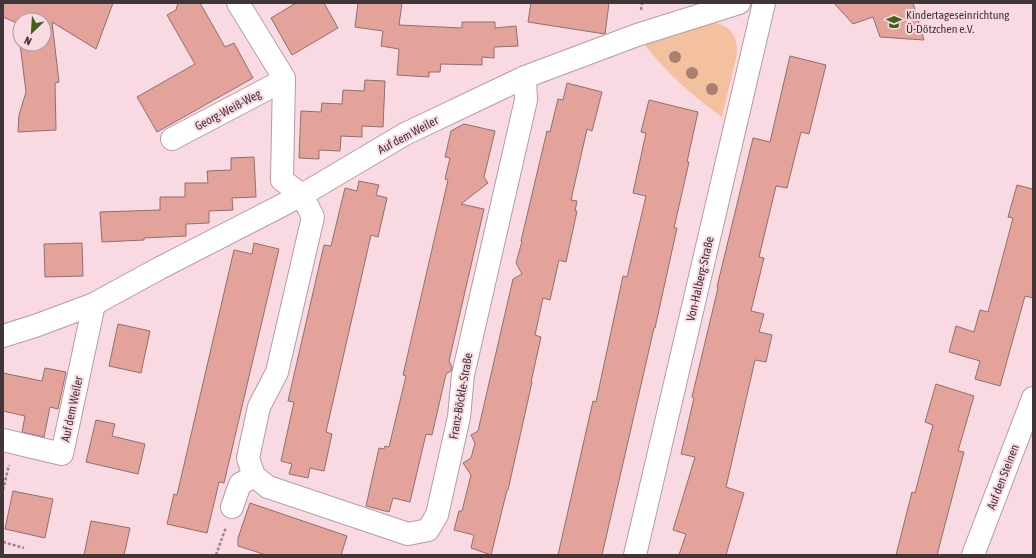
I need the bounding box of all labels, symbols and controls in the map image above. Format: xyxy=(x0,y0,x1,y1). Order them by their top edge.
place label: Kindertageseinrichtung Ü-Dötzchen e.V. xyxy=(906,8,1010,36)
north arrow xyxy=(12,12,52,52)
school or university icon: Kindertageseinrichtung Ü-Dötzchen e.V. xyxy=(885,13,903,31)
text: N xyxy=(22,34,33,48)
street label: Georg-Weiß-Weg xyxy=(193,86,264,133)
street label: Auf dem Weiler xyxy=(375,113,441,157)
street label: Von-Halberg-Straße xyxy=(683,235,717,323)
street label: Franz-Böckle-Straße xyxy=(446,352,476,440)
street label: Auf dem Weiler xyxy=(58,375,86,443)
street label: Auf den Steinen xyxy=(984,442,1022,512)

